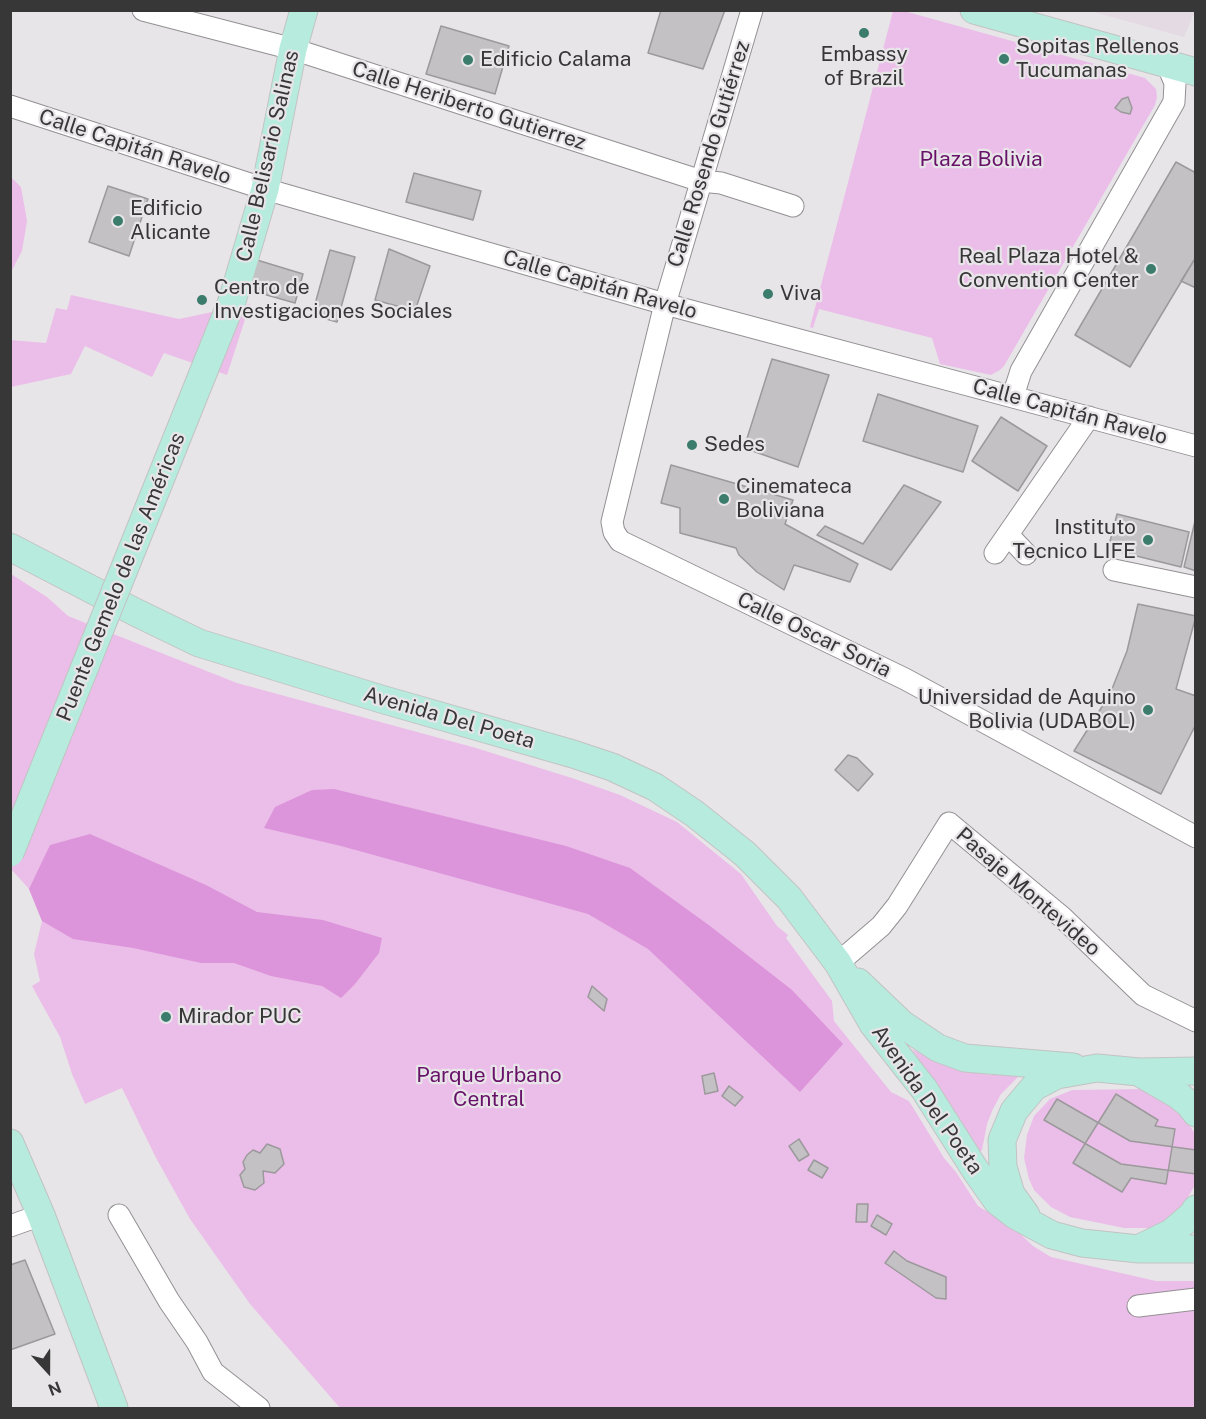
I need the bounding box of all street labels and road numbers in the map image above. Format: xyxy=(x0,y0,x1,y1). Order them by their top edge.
street label: Calle Rosendo Gutiérrez xyxy=(663,38,755,270)
street label: Calle Belisario Salinas xyxy=(231,48,305,264)
street label: Calle Heriberto Gutierrez xyxy=(349,56,589,156)
street label: Calle Capitán Ravelo xyxy=(36,104,234,190)
street label: Calle Capitán Ravelo xyxy=(500,245,700,325)
street label: Calle Capitán Ravelo xyxy=(970,374,1170,450)
street label: Puente Gemelo de las Américas xyxy=(51,429,191,725)
street label: Calle Oscar Soria xyxy=(733,587,895,683)
street label: Avenida Del Poeta xyxy=(361,682,537,754)
street label: Pasaje Montevideo xyxy=(951,822,1105,962)
street label: Avenida Del Poeta xyxy=(866,1020,988,1180)

